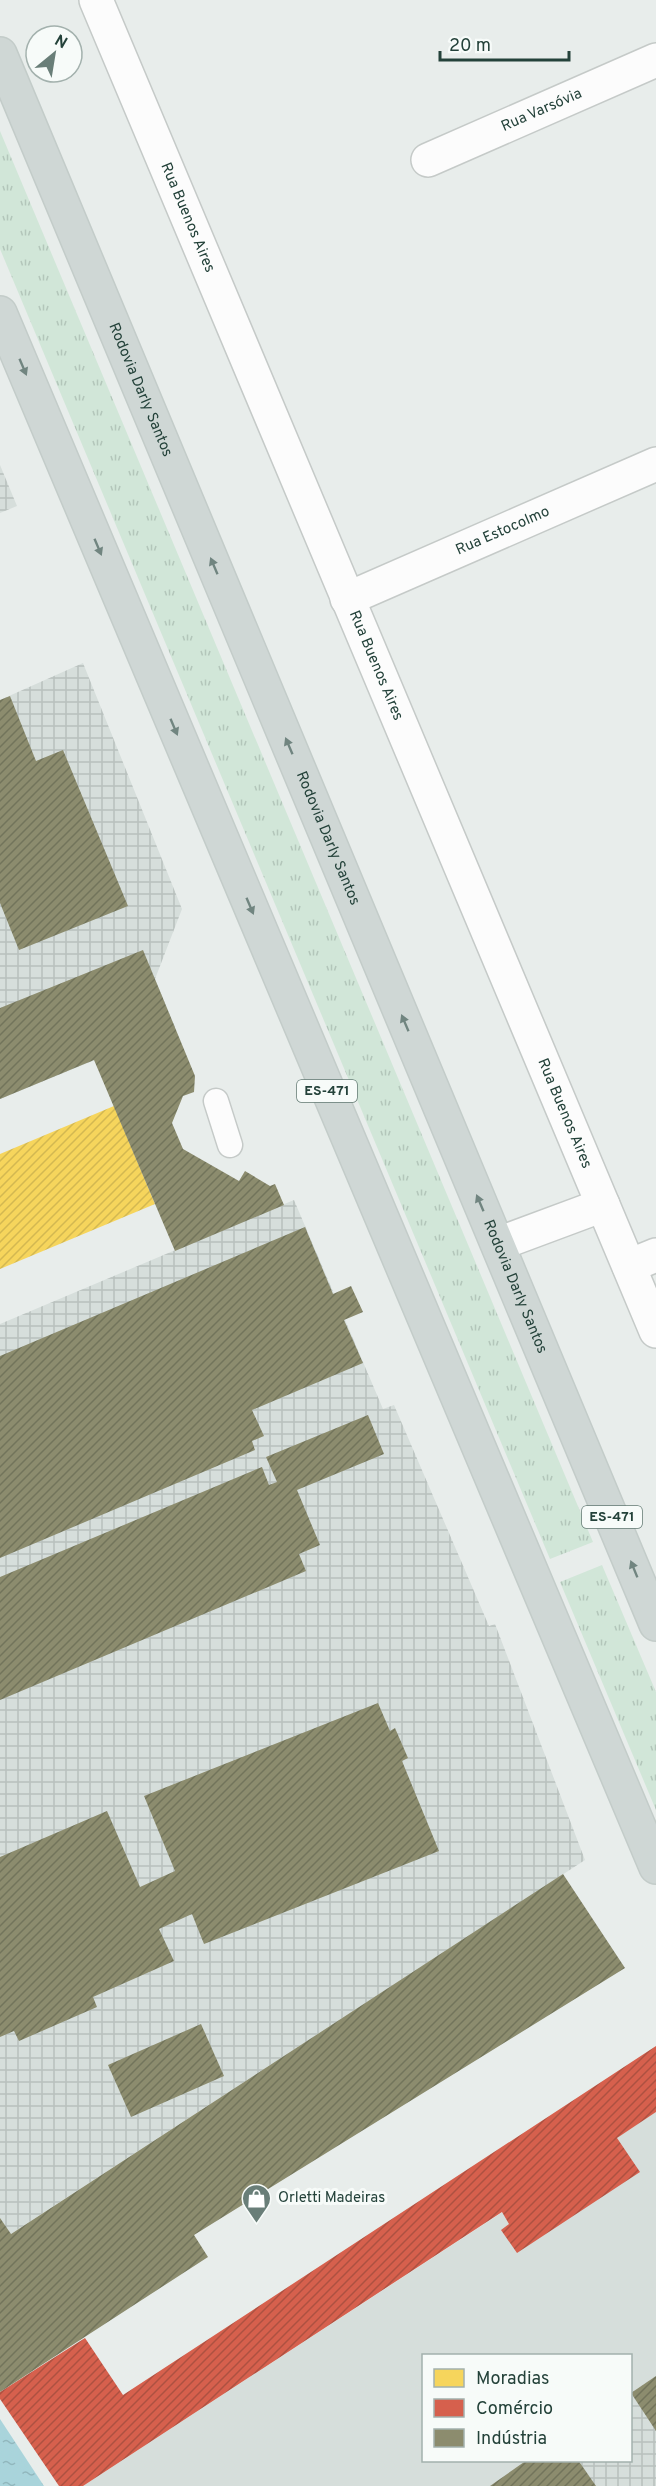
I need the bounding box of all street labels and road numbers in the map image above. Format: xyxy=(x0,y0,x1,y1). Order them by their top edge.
street label: Rua Varsóvia xyxy=(498,84,585,136)
street label: Rua Buenos Aires xyxy=(156,160,219,275)
street label: Rodovia Darly Santos xyxy=(104,320,177,460)
street label: Rua Estocolmo xyxy=(453,502,553,560)
street label: Rua Buenos Aires xyxy=(344,608,408,723)
street label: Rodovia Darly Santos xyxy=(291,769,364,908)
street label: Rua Buenos Aires xyxy=(533,1056,596,1171)
road number: ES-471 xyxy=(297,1080,357,1102)
street label: Rodovia Darly Santos xyxy=(479,1217,551,1356)
road number: ES-471 xyxy=(582,1506,642,1528)

